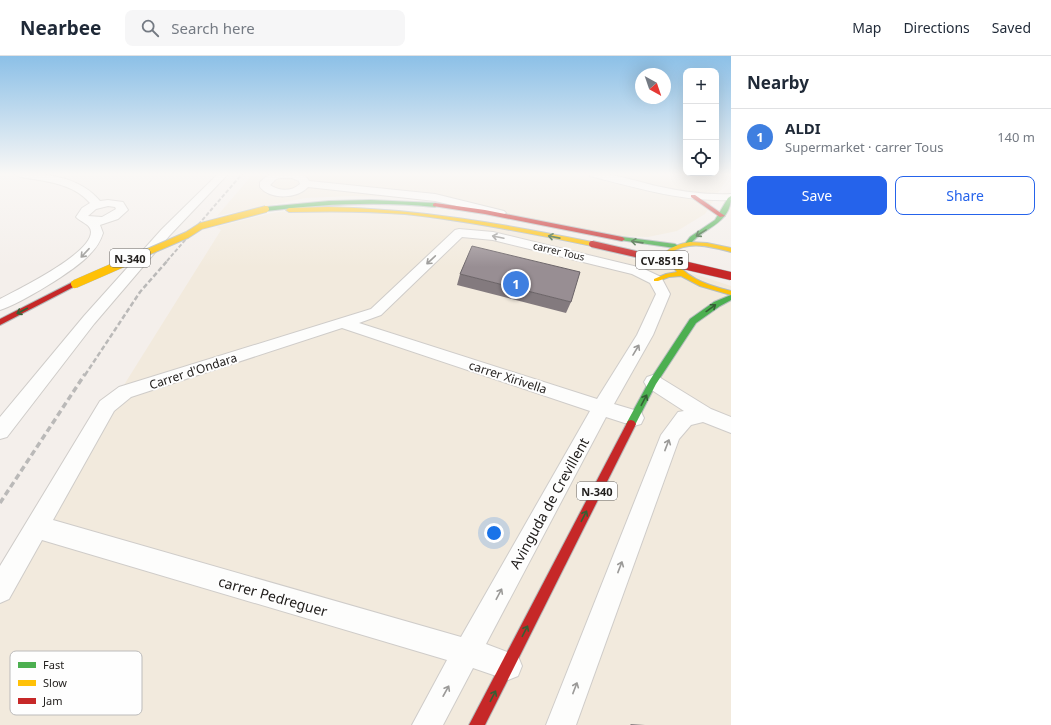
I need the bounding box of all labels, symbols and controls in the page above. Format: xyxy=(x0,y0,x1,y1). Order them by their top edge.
search box xyxy=(125,10,405,46)
text: Nearbee xyxy=(20,15,101,41)
icon: search xyxy=(139,17,161,39)
text: Search here xyxy=(171,18,255,38)
text: Map xyxy=(852,18,881,37)
text: Directions xyxy=(903,18,970,37)
text: Saved xyxy=(992,18,1031,37)
north arrow xyxy=(635,68,671,104)
map controls xyxy=(683,68,719,176)
button: + xyxy=(683,68,719,104)
text: Nearby xyxy=(747,71,809,94)
button: − xyxy=(683,104,719,140)
text: ALDI xyxy=(785,118,821,138)
text: 1 xyxy=(756,128,764,146)
text: 140 m xyxy=(997,128,1035,146)
text: Supermarket · carrer Tous xyxy=(785,138,943,156)
button: locate xyxy=(683,140,719,176)
button: Save xyxy=(747,176,887,215)
button: Share xyxy=(895,176,1035,215)
one-way arrow xyxy=(696,229,707,238)
one-way arrow xyxy=(548,232,561,240)
one-way arrow xyxy=(491,233,504,241)
street label: carrer Tous xyxy=(532,238,586,264)
one-way arrow xyxy=(631,238,644,246)
one-way arrow xyxy=(81,247,90,257)
road number: N-340 xyxy=(110,249,150,267)
road number: CV-8515 xyxy=(636,251,688,269)
one-way arrow xyxy=(426,255,436,264)
pin: 1 xyxy=(503,269,529,299)
one-way arrow xyxy=(706,304,717,312)
one-way arrow xyxy=(16,307,28,315)
one-way arrow xyxy=(632,345,640,356)
street label: Carrer d'Ondara xyxy=(147,349,239,393)
street label: carrer Xirivella xyxy=(467,356,549,398)
one-way arrow xyxy=(640,394,648,406)
street label: Avinguda de Crevillent xyxy=(505,434,593,572)
one-way arrow xyxy=(663,440,671,452)
road number: N-340 xyxy=(577,482,617,500)
one-way arrow xyxy=(581,510,588,522)
your location xyxy=(484,523,504,543)
one-way arrow xyxy=(617,561,625,573)
street label: carrer Pedreguer xyxy=(216,571,330,621)
one-way arrow xyxy=(496,588,504,600)
one-way arrow xyxy=(522,626,530,638)
legend xyxy=(10,651,142,715)
text: Fast xyxy=(43,657,64,672)
text: Slow xyxy=(43,675,67,690)
one-way arrow xyxy=(571,683,579,695)
one-way arrow xyxy=(443,685,450,697)
one-way arrow xyxy=(489,690,497,702)
text: Jam xyxy=(42,693,62,708)

